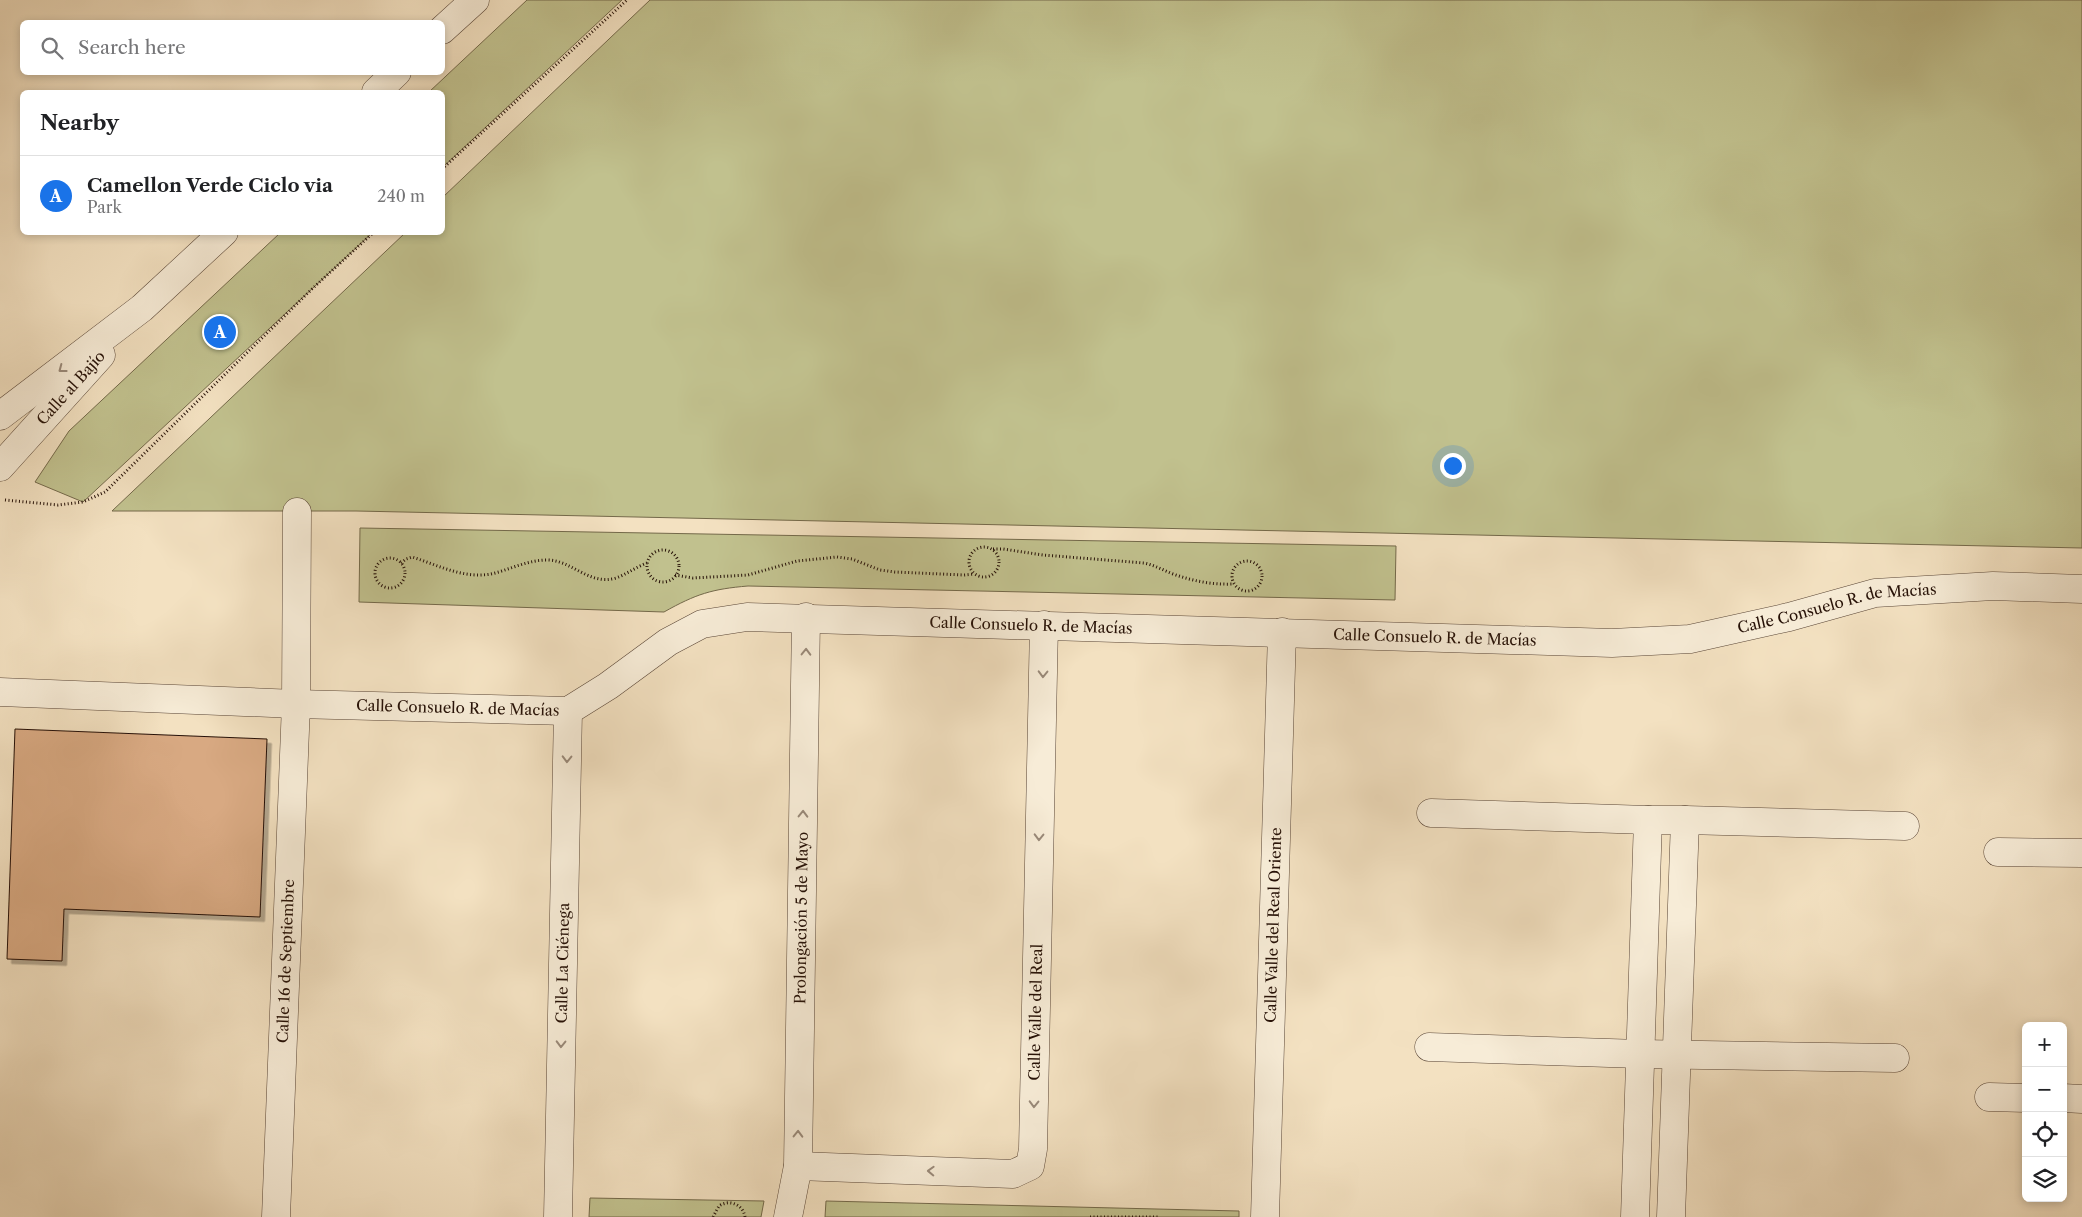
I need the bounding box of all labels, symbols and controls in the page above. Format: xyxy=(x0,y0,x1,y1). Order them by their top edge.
search box xyxy=(20,20,445,75)
icon: search xyxy=(38,34,66,62)
text: Search here xyxy=(78,36,186,59)
text: Nearby xyxy=(40,110,119,135)
text: Camellon Verde Ciclo via xyxy=(87,174,333,197)
text: A xyxy=(50,186,62,206)
text: 240 m xyxy=(377,186,425,206)
text: Park xyxy=(87,197,122,217)
pin: A xyxy=(204,313,236,351)
street label: Calle al Bajío xyxy=(32,347,109,429)
one-way arrow xyxy=(58,363,68,372)
your location xyxy=(1440,453,1466,479)
street label: Calle Consuelo R. de Macías xyxy=(1736,579,1937,637)
street label: Calle Consuelo R. de Macías xyxy=(929,612,1133,638)
street label: Calle Consuelo R. de Macías xyxy=(1333,625,1537,650)
one-way arrow xyxy=(801,647,811,655)
one-way arrow xyxy=(1037,670,1048,678)
street label: Calle Consuelo R. de Macías xyxy=(356,696,560,720)
one-way arrow xyxy=(562,756,572,764)
one-way arrow xyxy=(798,810,808,818)
street label: Calle Valle del Real Oriente xyxy=(1261,827,1285,1023)
street label: Prolongación 5 de Mayo xyxy=(790,832,812,1004)
one-way arrow xyxy=(1034,833,1044,841)
street label: Calle 16 de Septiembre xyxy=(273,879,298,1043)
street label: Calle La Ciénega xyxy=(552,903,573,1023)
street label: Calle Valle del Real xyxy=(1024,943,1046,1081)
map controls xyxy=(2022,1022,2067,1202)
button: + xyxy=(2022,1022,2067,1067)
one-way arrow xyxy=(556,1041,566,1049)
button: − xyxy=(2022,1067,2067,1112)
one-way arrow xyxy=(1029,1100,1039,1108)
button: locate xyxy=(2022,1112,2067,1157)
one-way arrow xyxy=(793,1130,803,1138)
button: layers xyxy=(2022,1157,2067,1202)
one-way arrow xyxy=(927,1166,935,1176)

